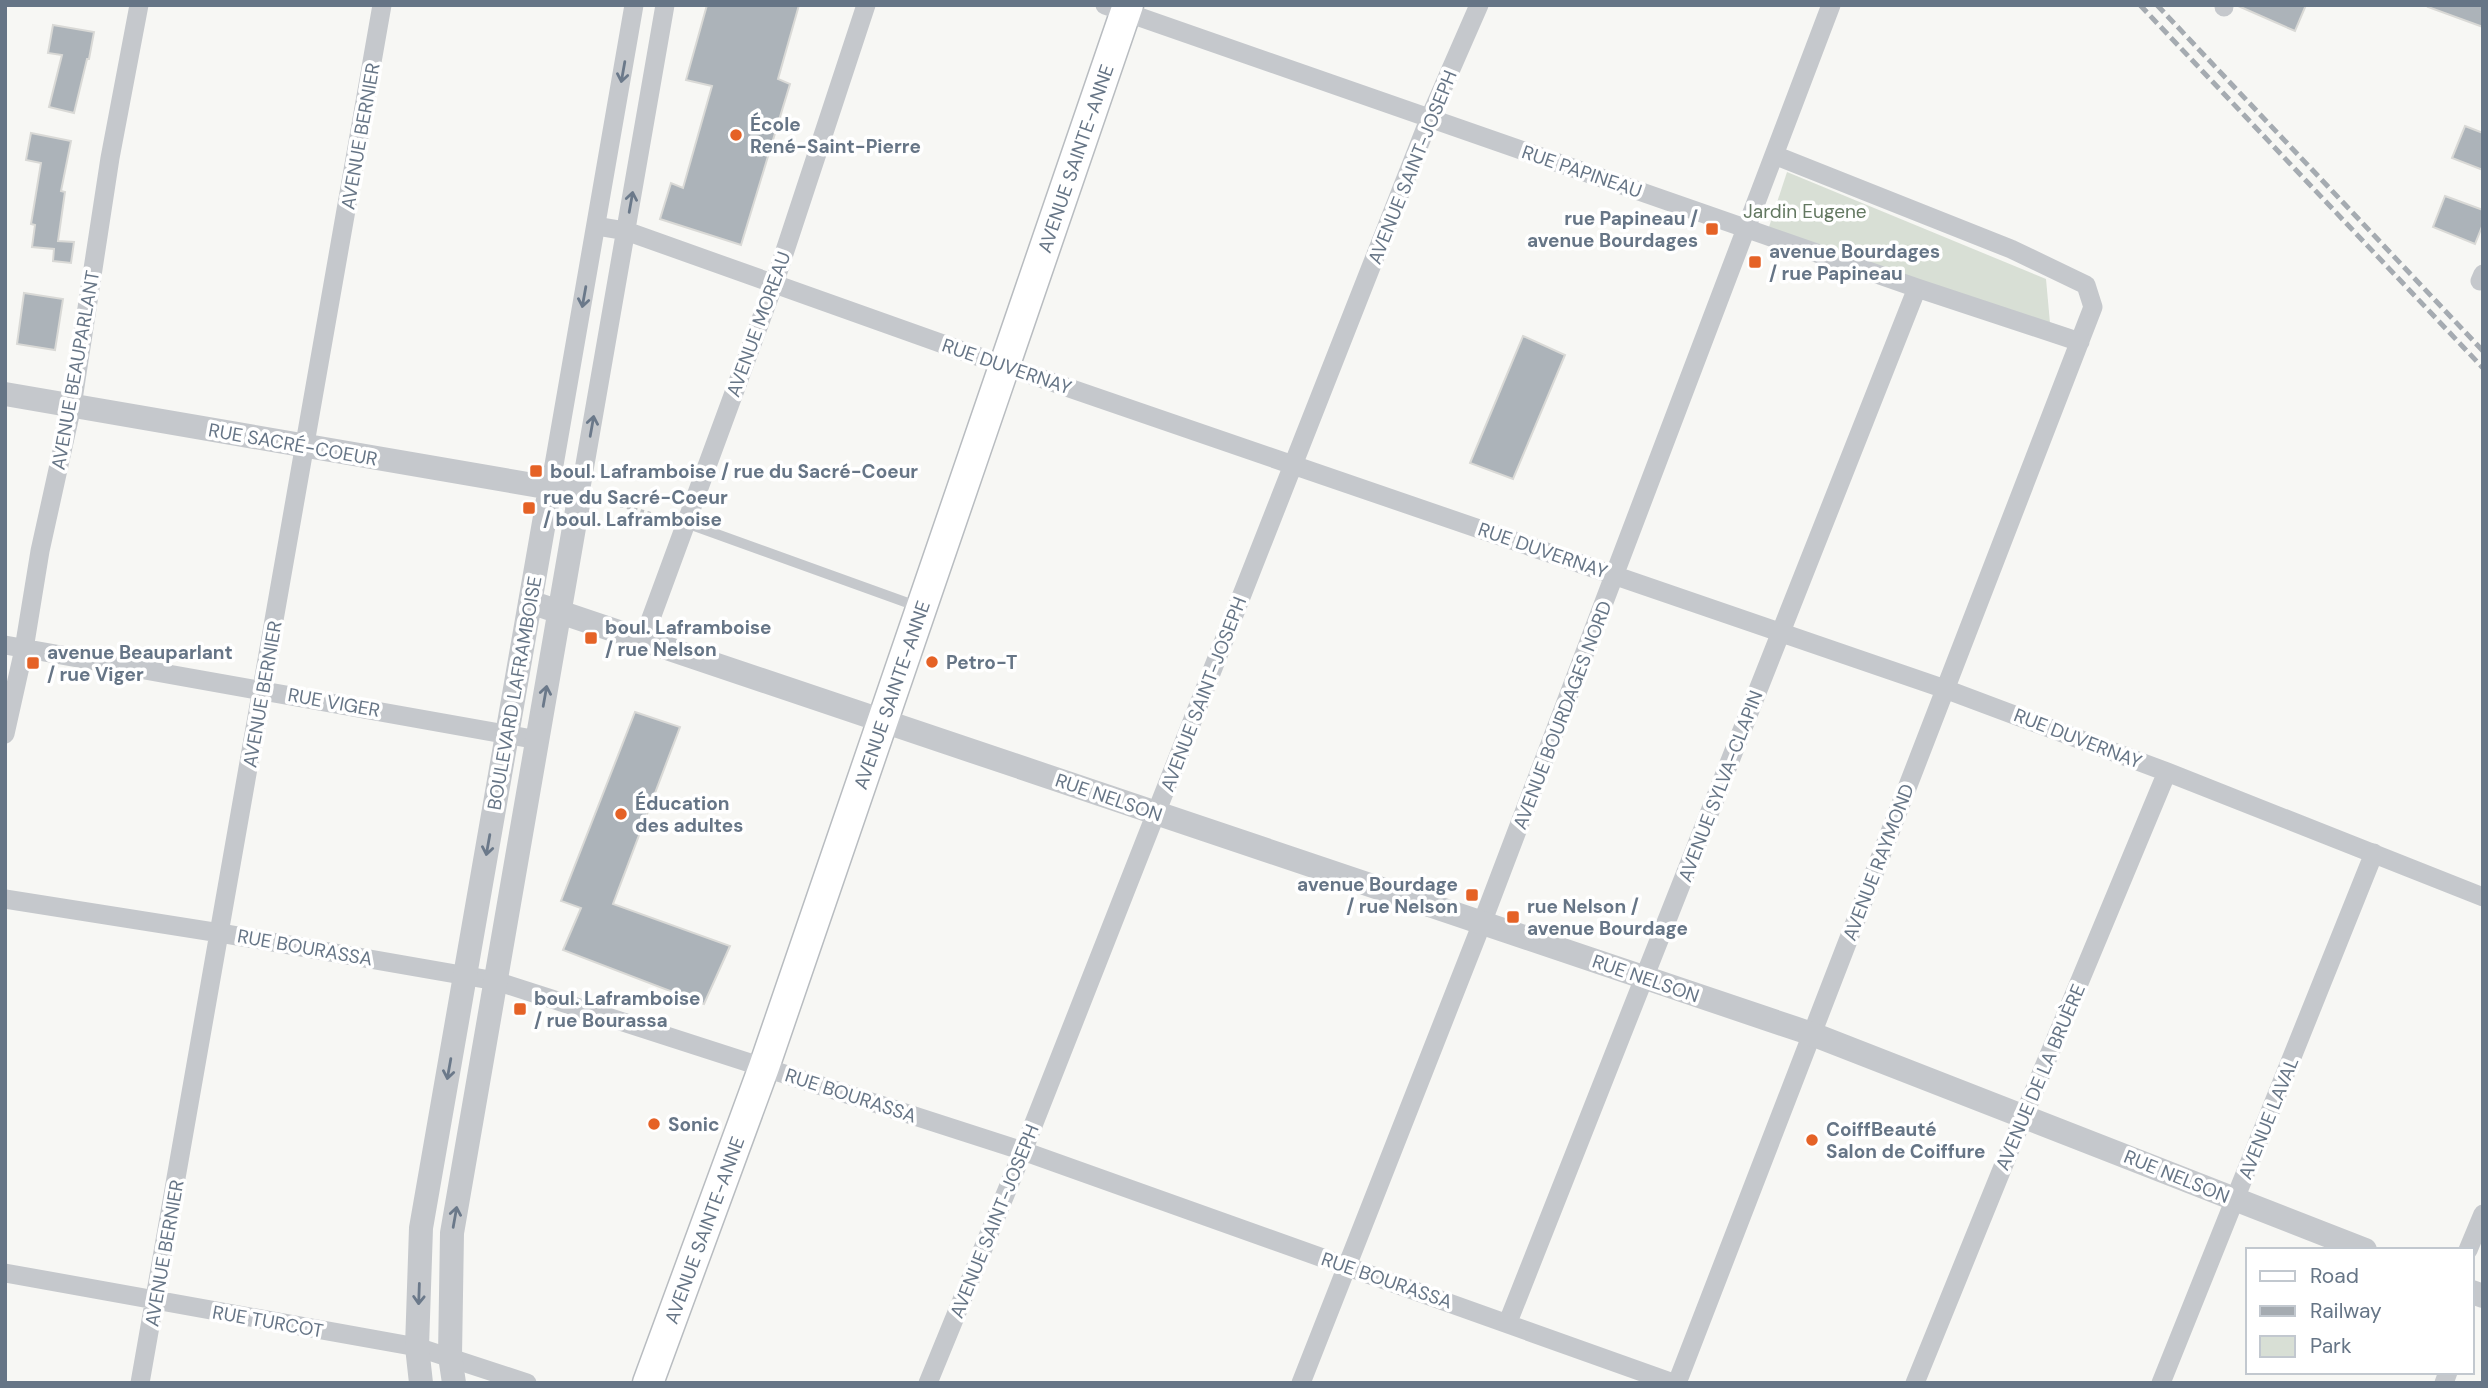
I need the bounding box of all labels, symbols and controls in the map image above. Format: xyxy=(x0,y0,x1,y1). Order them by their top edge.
street label: AVENUE BERNIER xyxy=(335,61,386,211)
one-way arrow xyxy=(616,61,629,83)
street label: AVENUE SAINTE-ANNE xyxy=(1032,61,1120,256)
street label: AVENUE SAINT-JOSEPH xyxy=(1362,67,1463,268)
place label: École René-Saint-Pierre xyxy=(750,112,921,159)
marker: École René-Saint-Pierre xyxy=(728,127,744,143)
street label: RUE PAPINEAU xyxy=(1519,139,1645,204)
one-way arrow xyxy=(625,191,638,214)
park label: Jardin Eugene xyxy=(1743,199,1867,224)
place label: rue Papineau / avenue Bourdages xyxy=(1527,206,1698,253)
marker: rue Papineau / avenue Bourdages xyxy=(1704,221,1720,237)
place label: avenue Bourdages / rue Papineau xyxy=(1769,239,1940,286)
street label: AVENUE MOREAU xyxy=(721,248,796,400)
marker: avenue Bourdages / rue Papineau xyxy=(1747,254,1763,270)
street label: AVENUE BEAUPARLANT xyxy=(46,268,105,472)
one-way arrow xyxy=(576,285,590,308)
street label: RUE DUVERNAY xyxy=(939,333,1075,400)
one-way arrow xyxy=(586,415,599,438)
street label: RUE SACRÉ-COEUR xyxy=(206,417,379,472)
place label: boul. Laframboise / rue du Sacré-Coeur xyxy=(550,459,918,484)
marker: boul. Laframboise / rue du Sacré-Coeur xyxy=(528,463,544,479)
place label: rue du Sacré-Coeur / boul. Laframboise xyxy=(543,485,728,532)
marker: rue du Sacré-Coeur / boul. Laframboise xyxy=(521,500,537,516)
street label: RUE DUVERNAY xyxy=(1475,517,1611,584)
street label: BOULEVARD LAFRAMBOISE xyxy=(482,574,547,812)
street label: AVENUE SAINT-JOSEPH xyxy=(1155,593,1252,795)
street label: AVENUE SAINTE-ANNE xyxy=(848,597,936,793)
street label: AVENUE BOURDAGES NORD xyxy=(1507,597,1618,833)
place label: boul. Laframboise / rue Nelson xyxy=(605,615,771,662)
street label: AVENUE BERNIER xyxy=(237,619,288,769)
marker: boul. Laframboise / rue Nelson xyxy=(583,630,599,646)
place label: avenue Beauparlant / rue Viger xyxy=(47,640,233,687)
place label: Petro-T xyxy=(946,650,1017,675)
marker: Petro-T xyxy=(924,654,940,670)
marker: avenue Beauparlant / rue Viger xyxy=(25,655,41,671)
street label: RUE VIGER xyxy=(286,682,382,723)
one-way arrow xyxy=(539,685,552,708)
street label: AVENUE SYLVA-CLAPIN xyxy=(1672,687,1768,885)
street label: RUE DUVERNAY xyxy=(2010,703,2145,774)
street label: RUE NELSON xyxy=(1052,767,1166,827)
street label: AVENUE RAYMOND xyxy=(1837,780,1920,944)
place label: Éducation des adultes xyxy=(635,791,743,838)
marker: Éducation des adultes xyxy=(613,806,629,822)
one-way arrow xyxy=(481,833,494,856)
place label: avenue Bourdage / rue Nelson xyxy=(1297,872,1458,919)
marker: avenue Bourdage / rue Nelson xyxy=(1464,887,1480,903)
place label: rue Nelson / avenue Bourdage xyxy=(1527,894,1688,941)
marker: rue Nelson / avenue Bourdage xyxy=(1505,909,1521,925)
street label: RUE BOURASSA xyxy=(235,923,375,972)
street label: RUE NELSON xyxy=(1589,948,1703,1008)
street label: AVENUE DE LA BRUÈRE xyxy=(1990,980,2091,1174)
place label: boul. Laframboise / rue Bourassa xyxy=(534,986,700,1033)
marker: boul. Laframboise / rue Bourassa xyxy=(512,1001,528,1017)
street label: AVENUE LAVAL xyxy=(2233,1053,2304,1183)
one-way arrow xyxy=(442,1057,455,1080)
street label: RUE BOURASSA xyxy=(782,1062,920,1129)
place label: Sonic xyxy=(668,1112,720,1137)
marker: Sonic xyxy=(646,1116,662,1132)
place label: CoiffBeauté Salon de Coiffure xyxy=(1826,1117,1986,1164)
street label: AVENUE SAINT-JOSEPH xyxy=(944,1121,1045,1322)
marker: CoiffBeauté Salon de Coiffure xyxy=(1804,1132,1820,1148)
street label: AVENUE SAINTE-ANNE xyxy=(659,1133,750,1327)
street label: RUE NELSON xyxy=(2120,1144,2233,1209)
street label: AVENUE BERNIER xyxy=(139,1178,190,1328)
one-way arrow xyxy=(449,1206,462,1229)
street label: RUE BOURASSA xyxy=(1318,1246,1456,1315)
legend xyxy=(2246,1248,2474,1374)
text: Road xyxy=(2310,1262,2359,1290)
one-way arrow xyxy=(412,1282,425,1305)
text: Railway xyxy=(2310,1297,2382,1325)
street label: RUE TURCOT xyxy=(210,1299,326,1344)
text: Park xyxy=(2310,1332,2352,1360)

